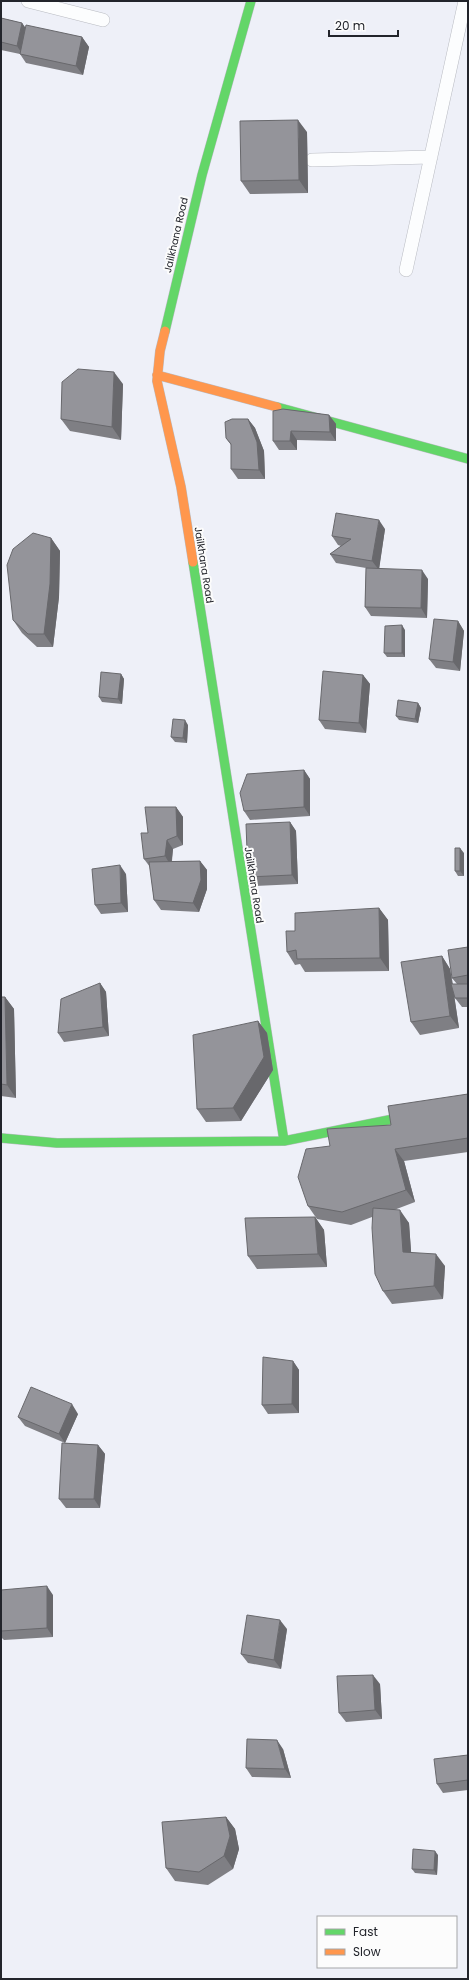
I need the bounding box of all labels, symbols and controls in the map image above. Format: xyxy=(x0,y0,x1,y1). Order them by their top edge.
scale bar xyxy=(329,12,398,38)
text: 20 m xyxy=(335,17,365,34)
street label: Jailkhana Road xyxy=(160,196,192,274)
street label: Jailkhana Road xyxy=(191,526,217,604)
street label: Jailkhana Road xyxy=(241,846,267,924)
legend xyxy=(317,1916,457,1968)
text: Fast xyxy=(353,1923,378,1940)
text: Slow xyxy=(353,1943,381,1960)

